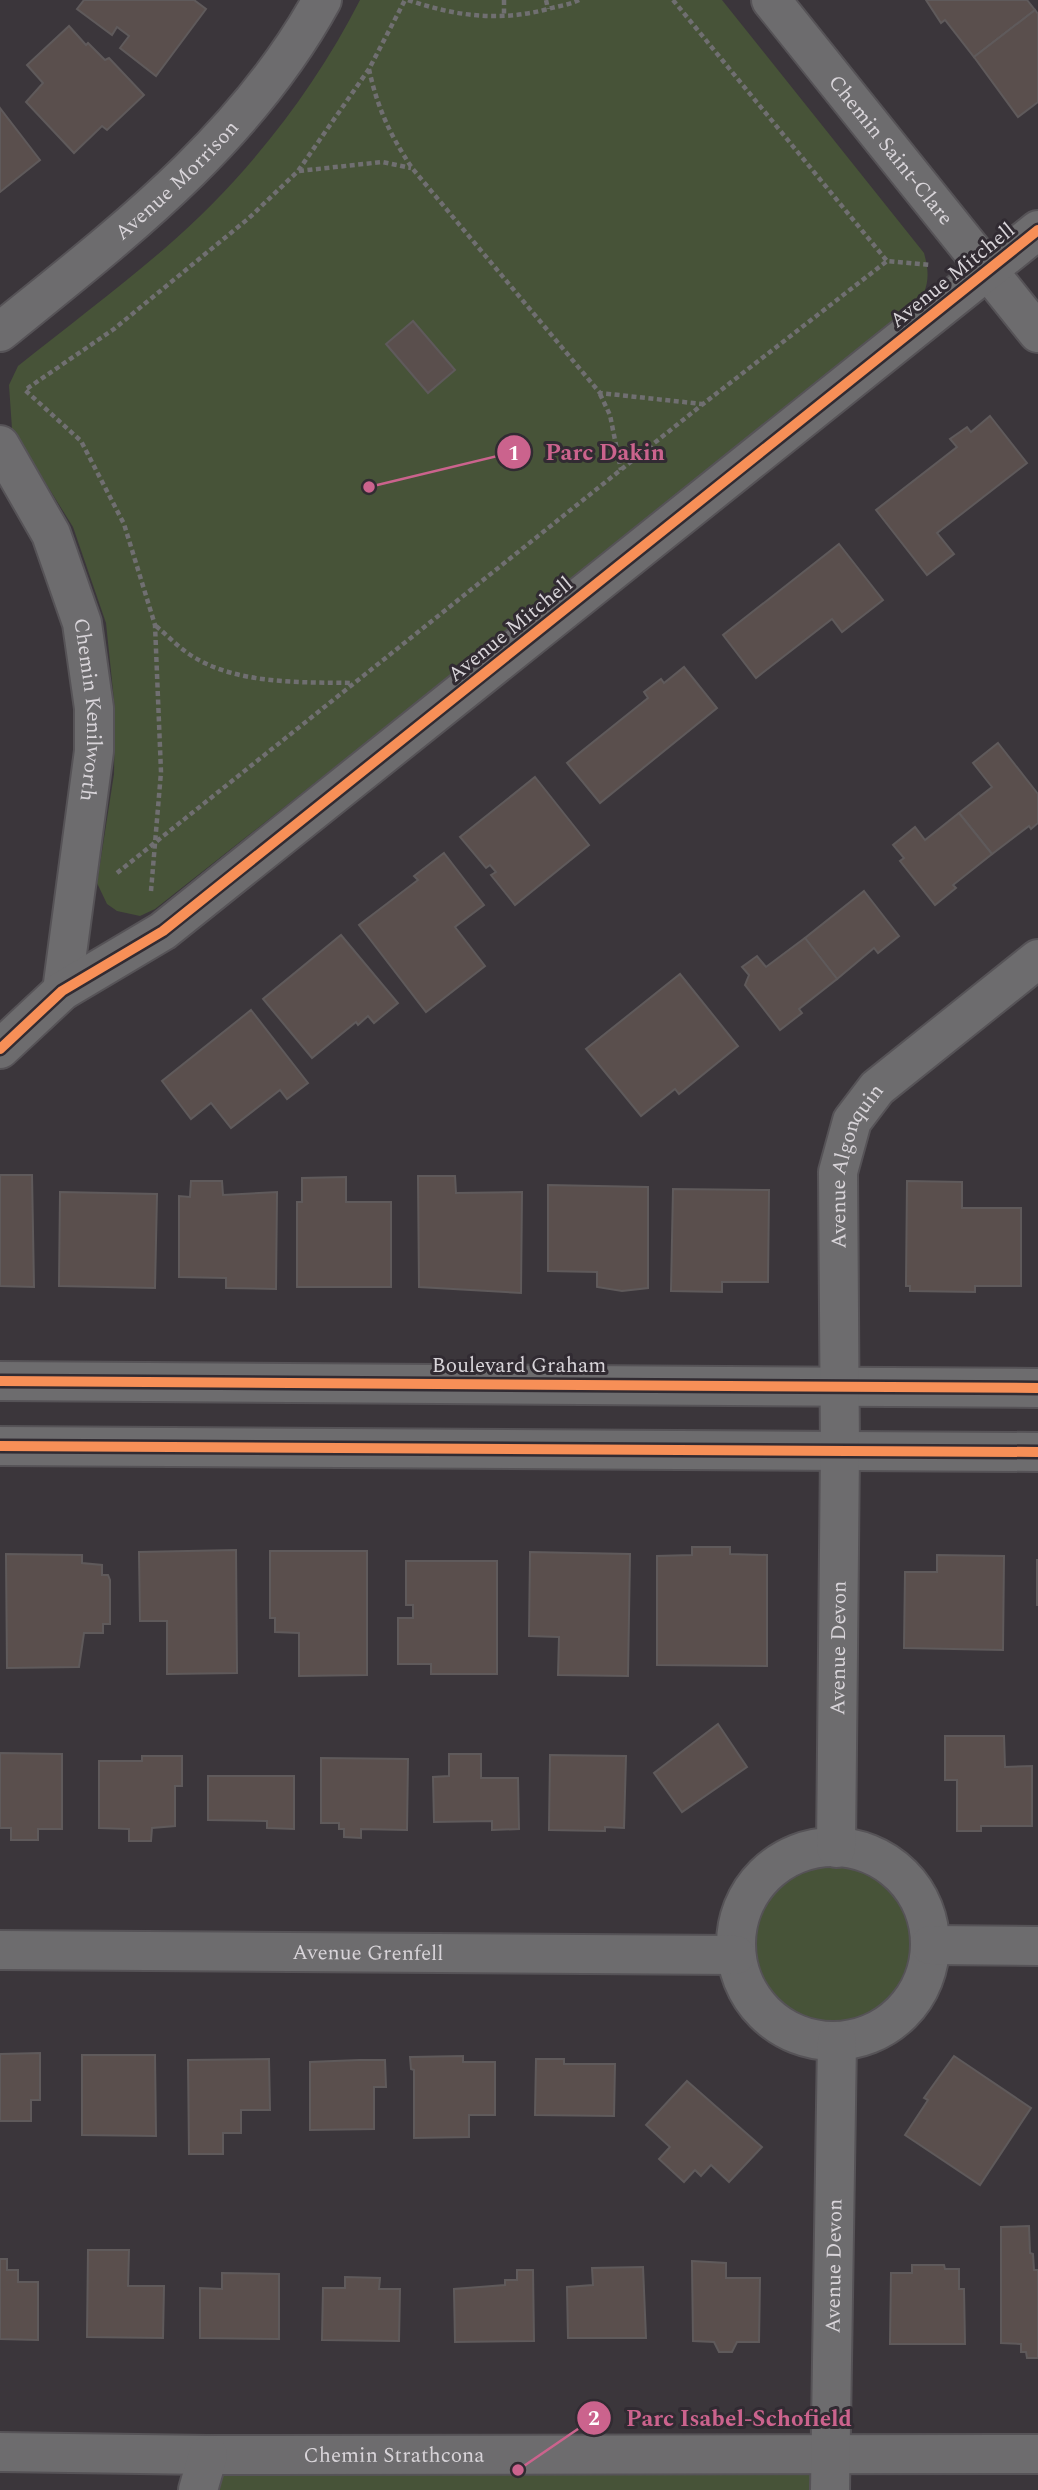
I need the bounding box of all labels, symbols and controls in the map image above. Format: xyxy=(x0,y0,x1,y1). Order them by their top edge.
street label: Chemin Saint-Clare xyxy=(820,68,961,233)
street label: Avenue Morrison xyxy=(108,113,247,249)
street label: Avenue Mitchell xyxy=(883,215,1022,337)
callout: Parc Dakin xyxy=(497,430,679,474)
text: Parc Dakin xyxy=(545,436,665,471)
text: 1 xyxy=(508,438,520,470)
street label: Avenue Mitchell xyxy=(441,569,580,691)
street label: Chemin Kenilworth xyxy=(64,616,110,803)
street label: Avenue Algonquin xyxy=(823,1077,892,1249)
street label: Boulevard Graham xyxy=(432,1350,606,1382)
street label: Avenue Devon xyxy=(822,1580,856,1716)
street label: Avenue Grenfell xyxy=(292,1937,444,1970)
street label: Avenue Devon xyxy=(817,2198,852,2334)
callout: Parc Isabel-Schofield xyxy=(577,2396,866,2440)
text: Parc Isabel-Schofield xyxy=(626,2402,852,2437)
text: 2 xyxy=(588,2403,600,2435)
street label: Chemin Strathcona xyxy=(303,2440,485,2472)

